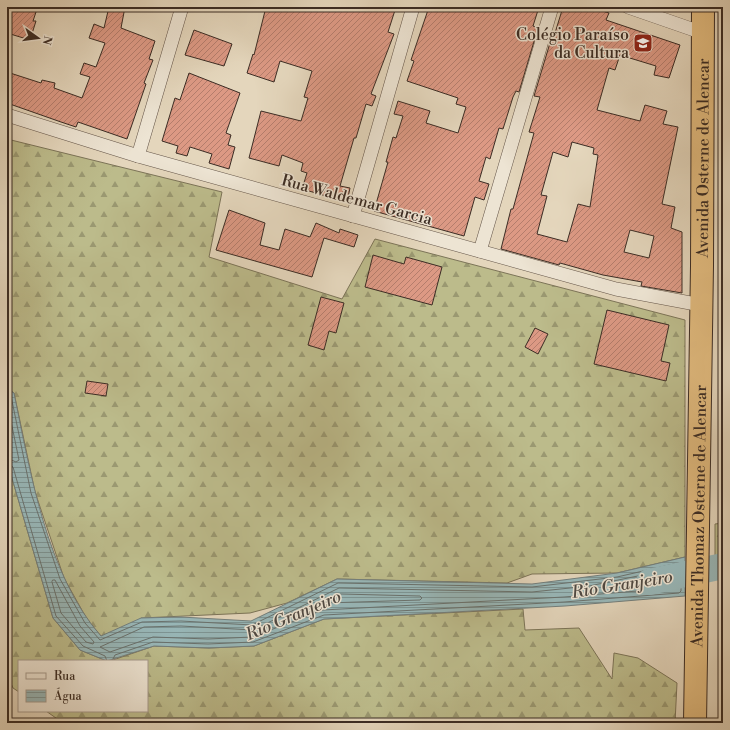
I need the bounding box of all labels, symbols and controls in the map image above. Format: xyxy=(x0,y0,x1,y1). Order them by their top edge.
north arrow xyxy=(18,18,58,58)
place label: Colégio Paraíso da Cultura xyxy=(516,25,630,63)
school or university icon: Colégio Paraíso da Cultura xyxy=(632,32,654,54)
text: N xyxy=(39,34,55,46)
street label: Avenida Osterne de Alencar xyxy=(693,58,714,259)
street label: Rua Waldemar Garcia xyxy=(279,170,435,230)
street label: Avenida Thomaz Osterne de Alencar xyxy=(687,385,711,648)
water label: Rio Granjeiro xyxy=(569,566,674,604)
water label: Rio Granjeiro xyxy=(241,586,345,646)
legend xyxy=(18,660,148,712)
text: Rua xyxy=(54,669,76,684)
text: Água xyxy=(53,687,83,704)

